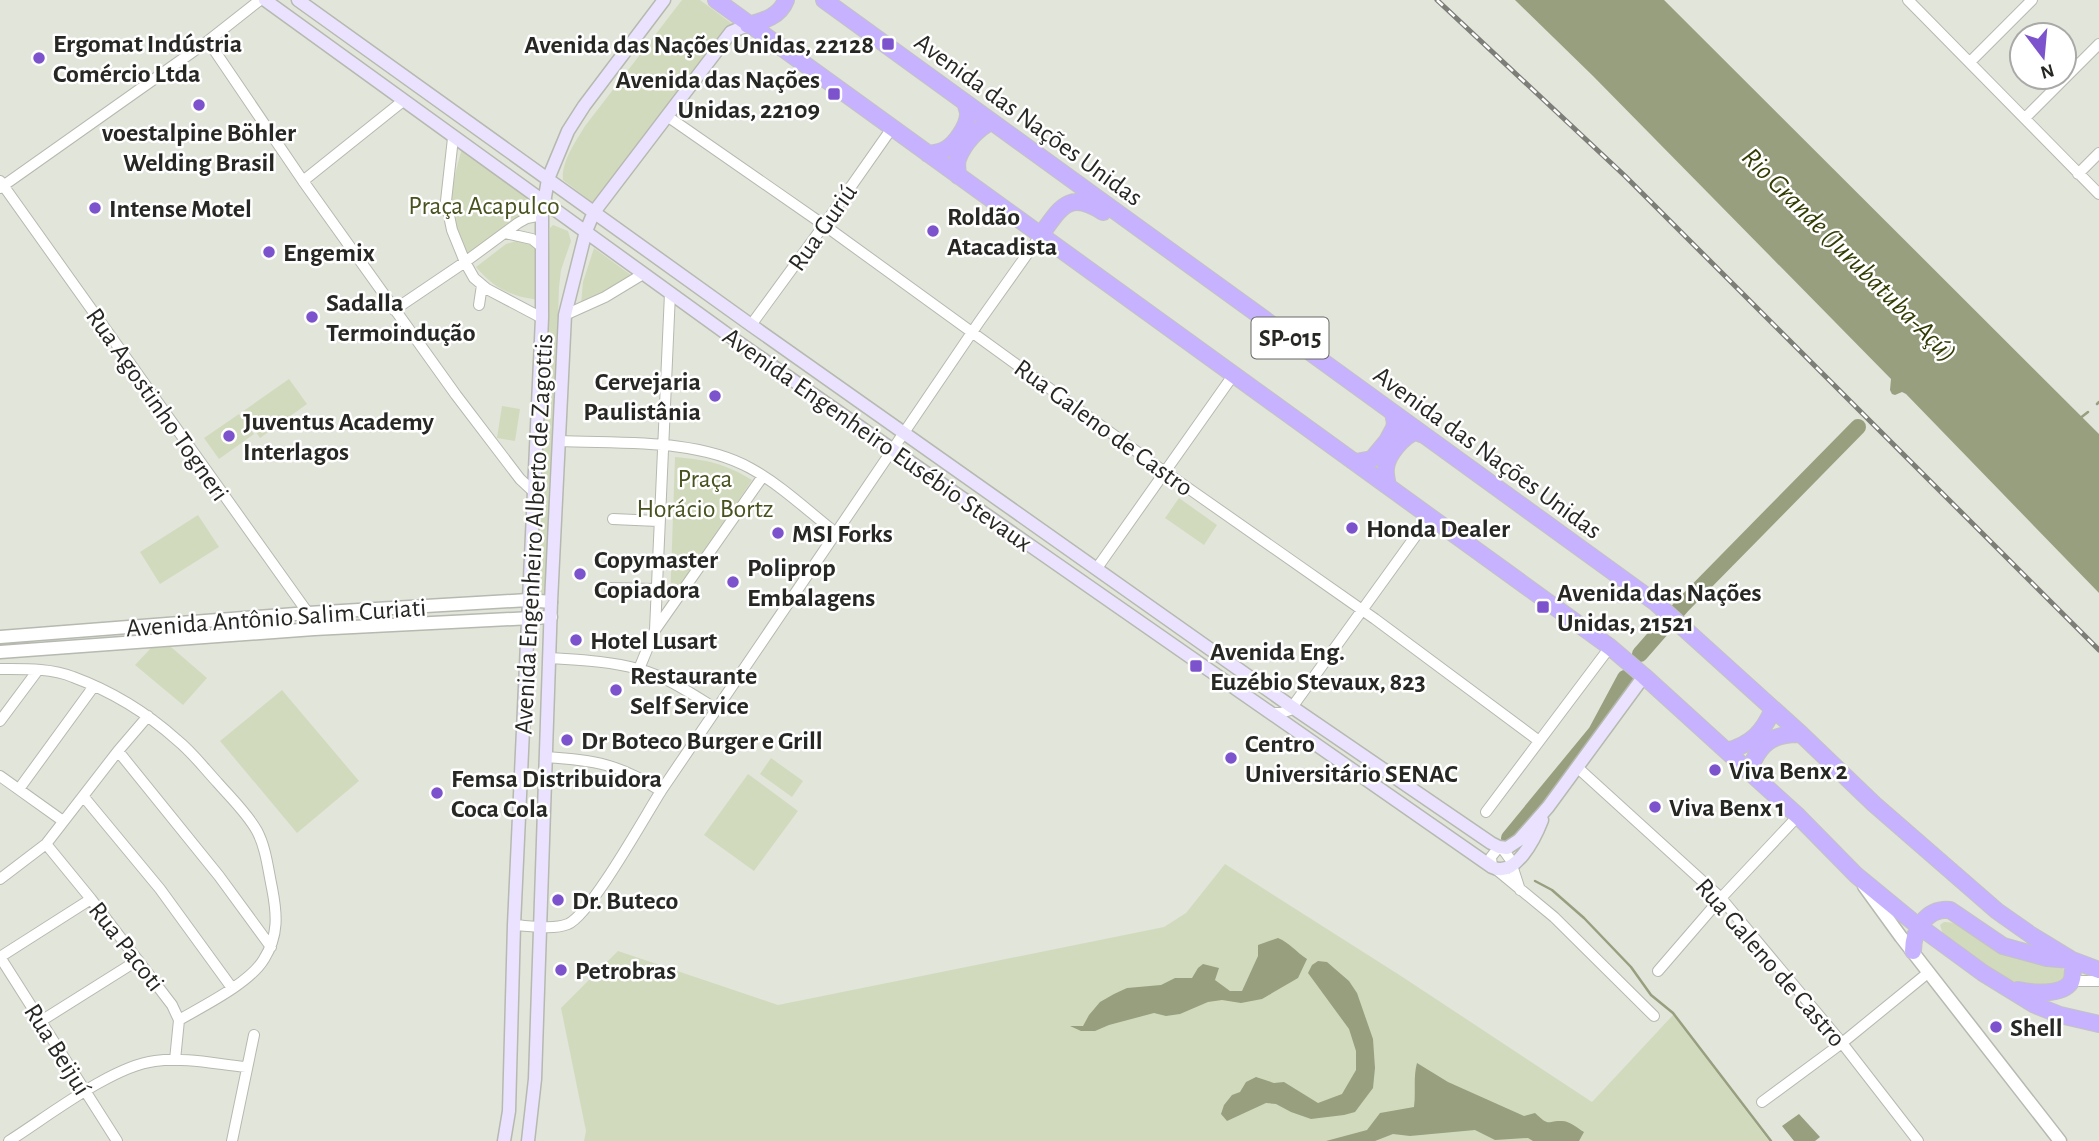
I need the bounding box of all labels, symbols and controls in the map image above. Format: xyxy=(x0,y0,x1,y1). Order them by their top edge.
north arrow xyxy=(2008,21,2078,91)
street label: Avenida das Nações Unidas xyxy=(910,29,1147,211)
place label: Ergomat Indústria Comércio Ltda xyxy=(53,31,242,87)
place label: Avenida das Nações Unidas, 22128 xyxy=(524,32,874,58)
marker: Avenida das Nações Unidas, 22128 xyxy=(880,36,896,52)
marker: Ergomat Indústria Comércio Ltda xyxy=(31,50,47,66)
text: N xyxy=(2038,60,2056,82)
place label: Avenida das Nações Unidas, 22109 xyxy=(615,67,820,123)
marker: Avenida das Nações Unidas, 22109 xyxy=(826,86,842,102)
marker: voestalpine Böhler Welding Brasil xyxy=(191,97,207,113)
place label: voestalpine Böhler Welding Brasil xyxy=(102,120,296,176)
water label: Rio Grande (Jurubatuba-Açú) xyxy=(1736,143,1961,368)
street label: Rua Guriú xyxy=(784,179,862,276)
park label: Praça Acapulco xyxy=(408,193,560,219)
place label: Intense Motel xyxy=(109,196,252,222)
marker: Intense Motel xyxy=(87,200,103,216)
place label: Roldão Atacadista xyxy=(947,204,1057,260)
marker: Roldão Atacadista xyxy=(925,223,941,239)
place label: Engemix xyxy=(283,240,375,266)
marker: Engemix xyxy=(261,244,277,260)
place label: Sadalla Termoindução xyxy=(326,290,476,346)
street label: Rua Agostinho Togneri xyxy=(81,303,233,506)
marker: Sadalla Termoindução xyxy=(304,309,320,325)
road number: SP-015 xyxy=(1252,318,1328,358)
street label: Avenida Engenheiro Eusébio Stevaux xyxy=(718,323,1037,557)
street label: Avenida Engenheiro Alberto de Zagottis xyxy=(511,333,557,735)
street label: Rua Galeno de Castro xyxy=(1009,354,1198,501)
street label: Avenida das Nações Unidas xyxy=(1369,362,1606,544)
place label: Cervejaria Paulistânia xyxy=(583,369,701,425)
marker: Cervejaria Paulistânia xyxy=(707,388,723,404)
place label: Juventus Academy Interlagos xyxy=(243,409,434,465)
marker: Juventus Academy Interlagos xyxy=(221,428,237,444)
park label: Praça Horácio Bortz xyxy=(637,466,773,522)
place label: Honda Dealer xyxy=(1366,516,1510,542)
marker: Honda Dealer xyxy=(1344,520,1360,536)
place label: MSI Forks xyxy=(792,521,893,547)
marker: MSI Forks xyxy=(770,525,786,541)
place label: Copymaster Copiadora xyxy=(594,547,718,603)
place label: Poliprop Embalagens xyxy=(747,555,875,611)
marker: Copymaster Copiadora xyxy=(572,566,588,582)
marker: Poliprop Embalagens xyxy=(725,574,741,590)
place label: Avenida das Nações Unidas, 21521 xyxy=(1557,580,1762,636)
street label: Avenida Antônio Salim Curiati xyxy=(125,595,427,641)
marker: Avenida das Nações Unidas, 21521 xyxy=(1535,599,1551,615)
place label: Hotel Lusart xyxy=(590,628,717,654)
marker: Hotel Lusart xyxy=(568,632,584,648)
place label: Avenida Eng. Euzébio Stevaux, 823 xyxy=(1210,639,1426,695)
marker: Avenida Eng. Euzébio Stevaux, 823 xyxy=(1188,658,1204,674)
place label: Restaurante Self Service xyxy=(630,663,757,719)
marker: Restaurante Self Service xyxy=(608,682,624,698)
place label: Dr Boteco Burger e Grill xyxy=(581,728,823,754)
place label: Centro Universitário SENAC xyxy=(1245,731,1458,787)
marker: Dr Boteco Burger e Grill xyxy=(559,732,575,748)
marker: Centro Universitário SENAC xyxy=(1223,750,1239,766)
place label: Viva Benx 2 xyxy=(1729,758,1848,784)
marker: Viva Benx 2 xyxy=(1707,762,1723,778)
place label: Femsa Distribuidora Coca Cola xyxy=(451,766,662,822)
marker: Femsa Distribuidora Coca Cola xyxy=(429,785,445,801)
place label: Viva Benx 1 xyxy=(1669,795,1785,821)
marker: Viva Benx 1 xyxy=(1647,799,1663,815)
street label: Rua Galeno de Castro xyxy=(1690,873,1850,1052)
place label: Dr. Buteco xyxy=(572,888,678,914)
marker: Dr. Buteco xyxy=(550,892,566,908)
street label: Rua Pacoti xyxy=(83,897,169,996)
place label: Petrobras xyxy=(575,958,676,984)
marker: Petrobras xyxy=(553,962,569,978)
street label: Rua Beijuí xyxy=(19,999,96,1100)
place label: Shell xyxy=(2010,1015,2063,1041)
marker: Shell xyxy=(1988,1019,2004,1035)

